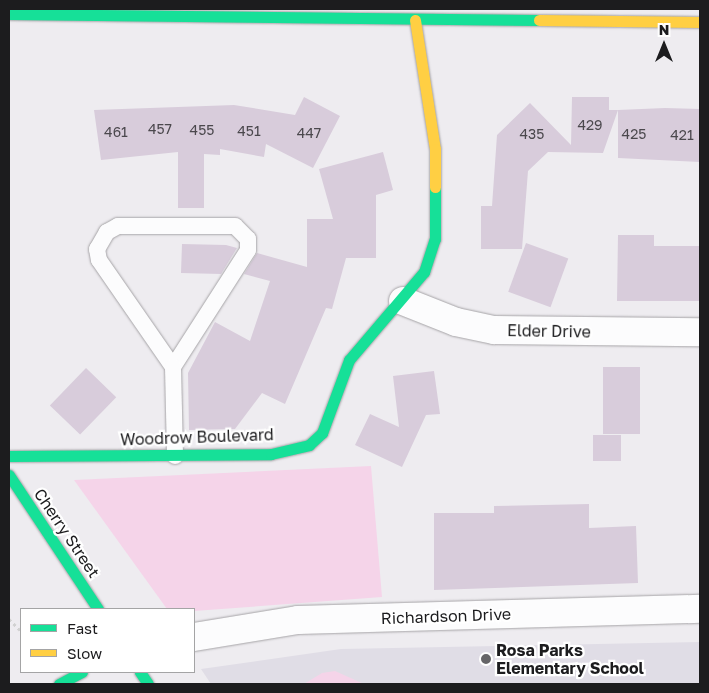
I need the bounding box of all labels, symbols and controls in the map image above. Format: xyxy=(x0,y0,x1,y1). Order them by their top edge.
north arrow xyxy=(639,20,689,70)
text: N xyxy=(659,21,669,38)
house number: 429 xyxy=(577,117,603,133)
house number: 457 xyxy=(148,121,172,137)
house number: 455 xyxy=(190,122,214,138)
house number: 451 xyxy=(237,123,261,139)
house number: 461 xyxy=(104,124,128,140)
house number: 447 xyxy=(297,125,321,141)
house number: 435 xyxy=(520,126,544,142)
house number: 425 xyxy=(622,126,646,142)
house number: 421 xyxy=(670,127,694,143)
street label: Elder Drive xyxy=(507,321,591,341)
street label: Woodrow Boulevard xyxy=(120,425,274,449)
street label: Cherry Street xyxy=(30,485,104,581)
street label: Richardson Drive xyxy=(381,604,511,628)
legend xyxy=(20,608,195,673)
text: Fast xyxy=(67,619,98,637)
place label: Rosa Parks Elementary School xyxy=(496,640,644,678)
text: Slow xyxy=(67,644,102,662)
marker: Rosa Parks Elementary School xyxy=(480,653,492,665)

